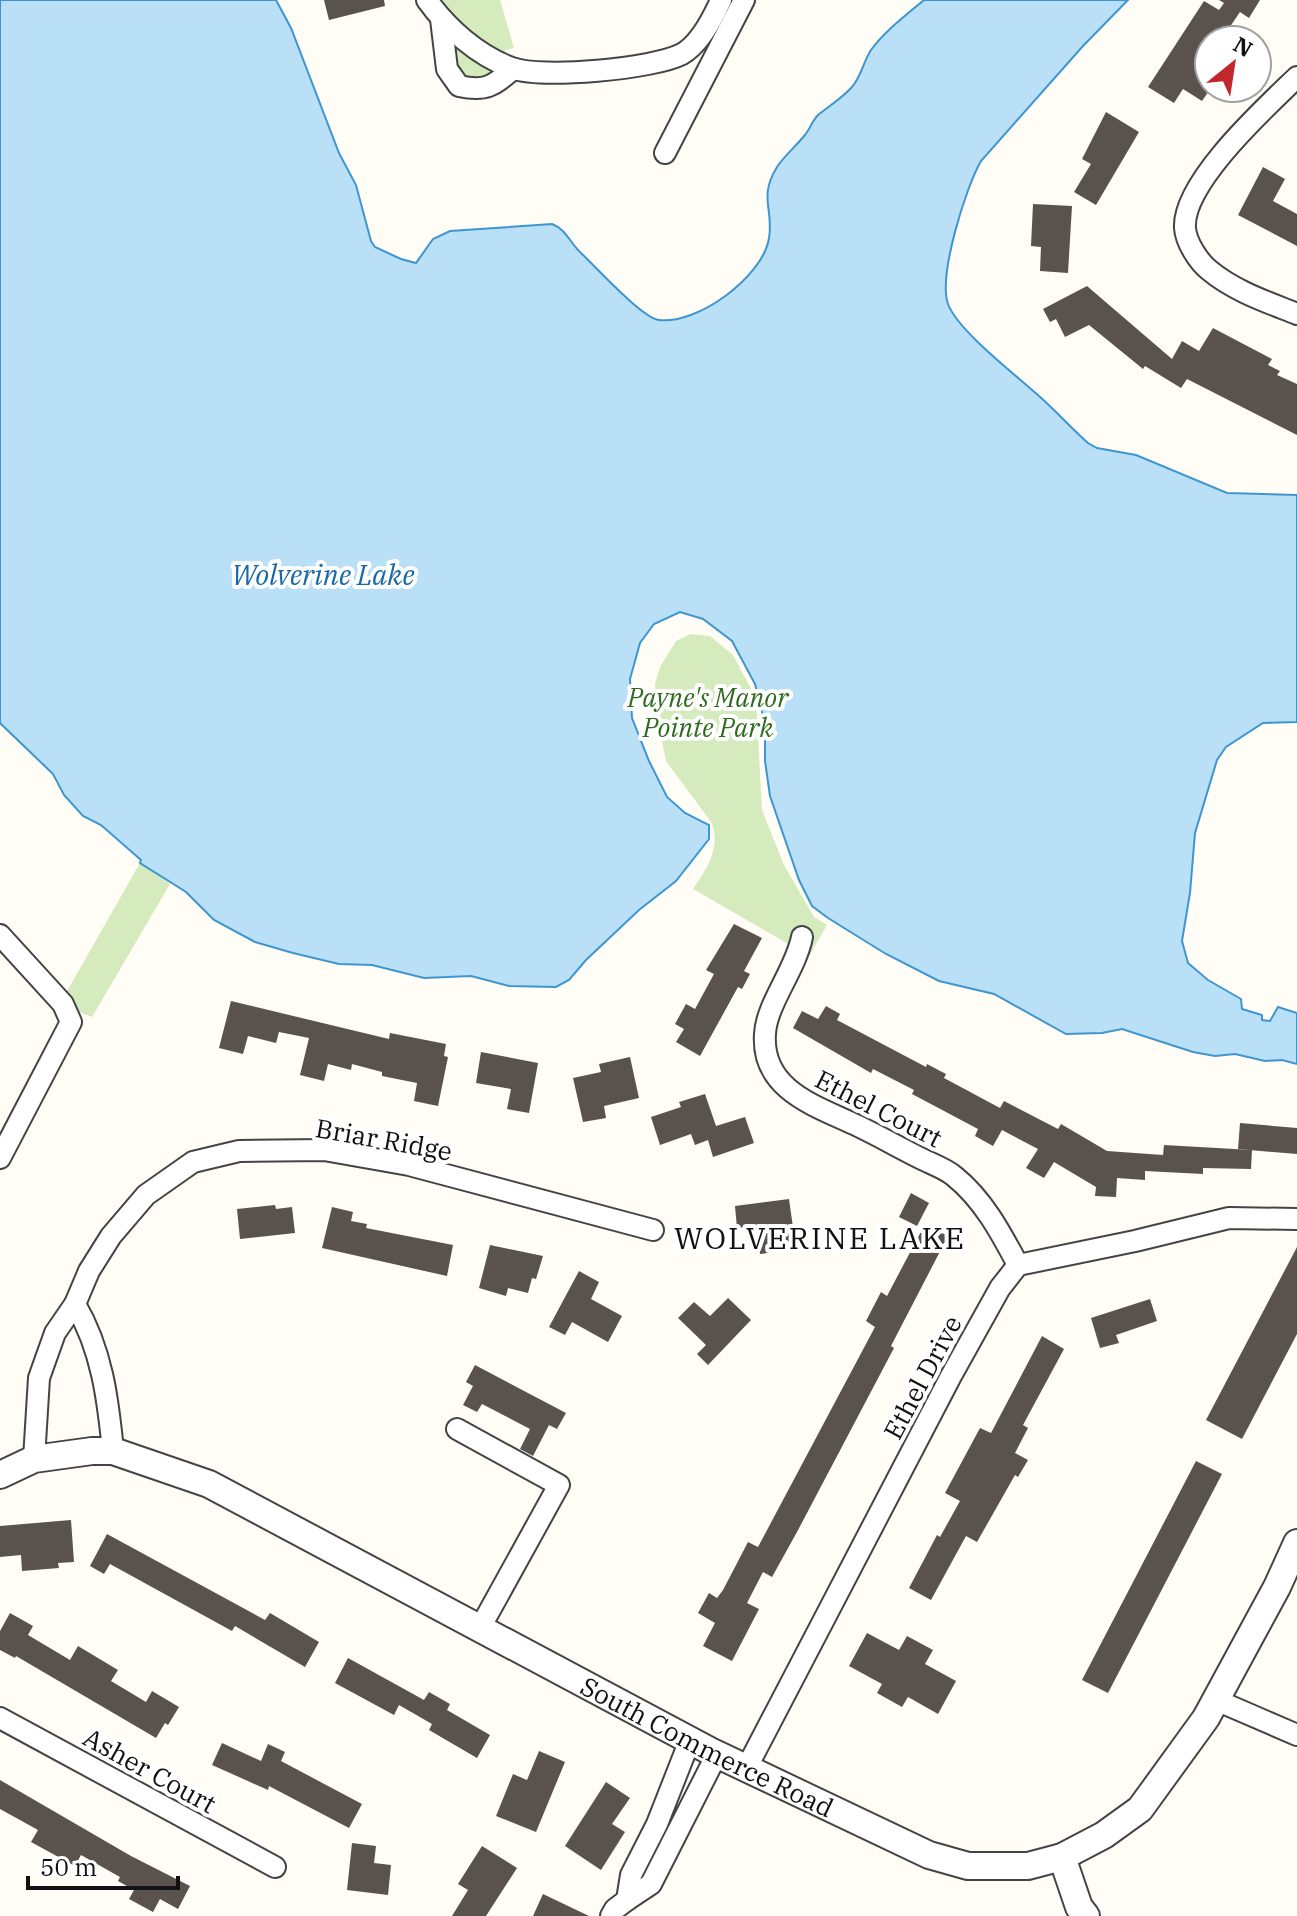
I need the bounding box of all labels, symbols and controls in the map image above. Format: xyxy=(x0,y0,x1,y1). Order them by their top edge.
north arrow xyxy=(1193,24,1273,104)
text: N xyxy=(1228,29,1258,63)
water label: Wolverine Lake xyxy=(231,556,415,593)
park label: Payne's Manor Pointe Park xyxy=(626,680,789,744)
street label: Ethel Court xyxy=(810,1061,948,1155)
street label: Briar Ridge xyxy=(313,1110,455,1168)
district label: WOLVERINE LAKE xyxy=(674,1218,966,1257)
street label: Ethel Drive xyxy=(875,1309,969,1445)
street label: South Commerce Road xyxy=(575,1668,839,1824)
street label: Asher Court xyxy=(78,1720,222,1820)
scale bar xyxy=(28,1840,178,1890)
text: 50 m xyxy=(40,1851,97,1883)

